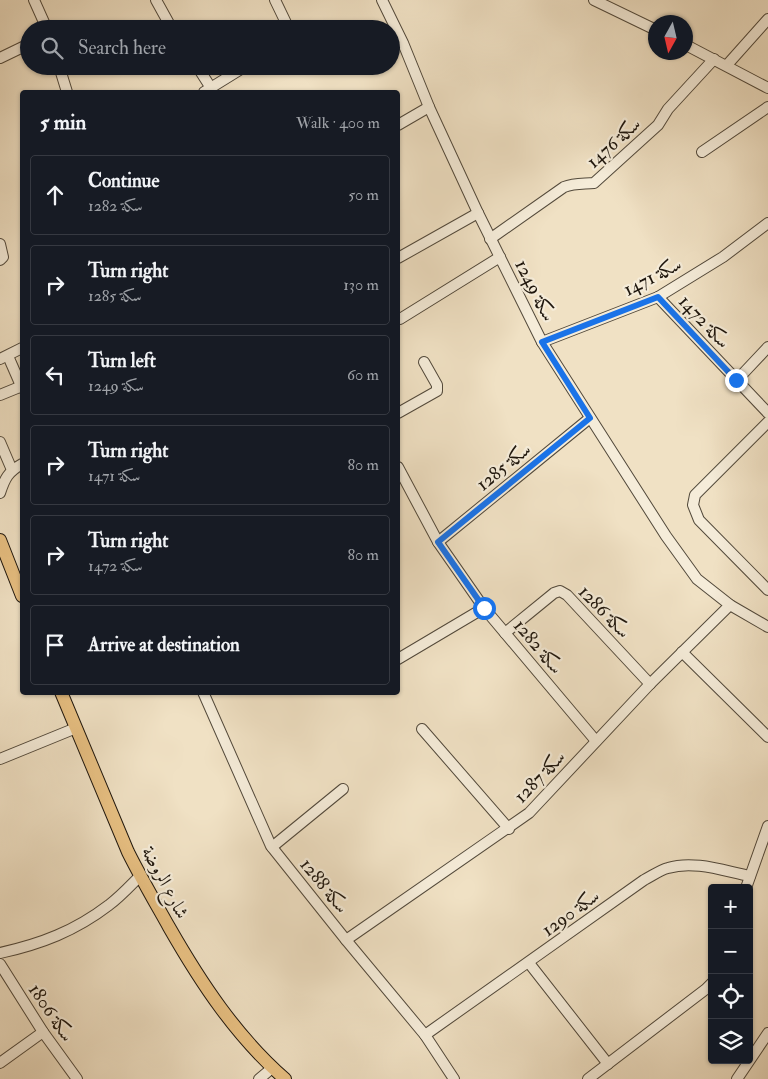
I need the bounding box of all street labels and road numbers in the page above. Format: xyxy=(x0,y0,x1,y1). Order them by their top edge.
street label: سكة 1476 xyxy=(582,112,646,173)
street label: سكة 1471 xyxy=(619,252,686,302)
street label: سكة 1249 xyxy=(509,255,561,325)
street label: سكة 1472 xyxy=(673,290,735,354)
street label: سكة 1285 xyxy=(471,437,536,496)
street label: سكة 1286 xyxy=(573,580,635,643)
street label: سكة 1282 xyxy=(508,614,568,679)
street label: سكة 1287 xyxy=(509,745,571,808)
street label: شارع الروضة xyxy=(133,842,194,924)
street label: سكة 1288 xyxy=(295,853,354,918)
street label: سكة 1290 xyxy=(537,884,604,942)
street label: سكة 1806 xyxy=(23,979,79,1046)

